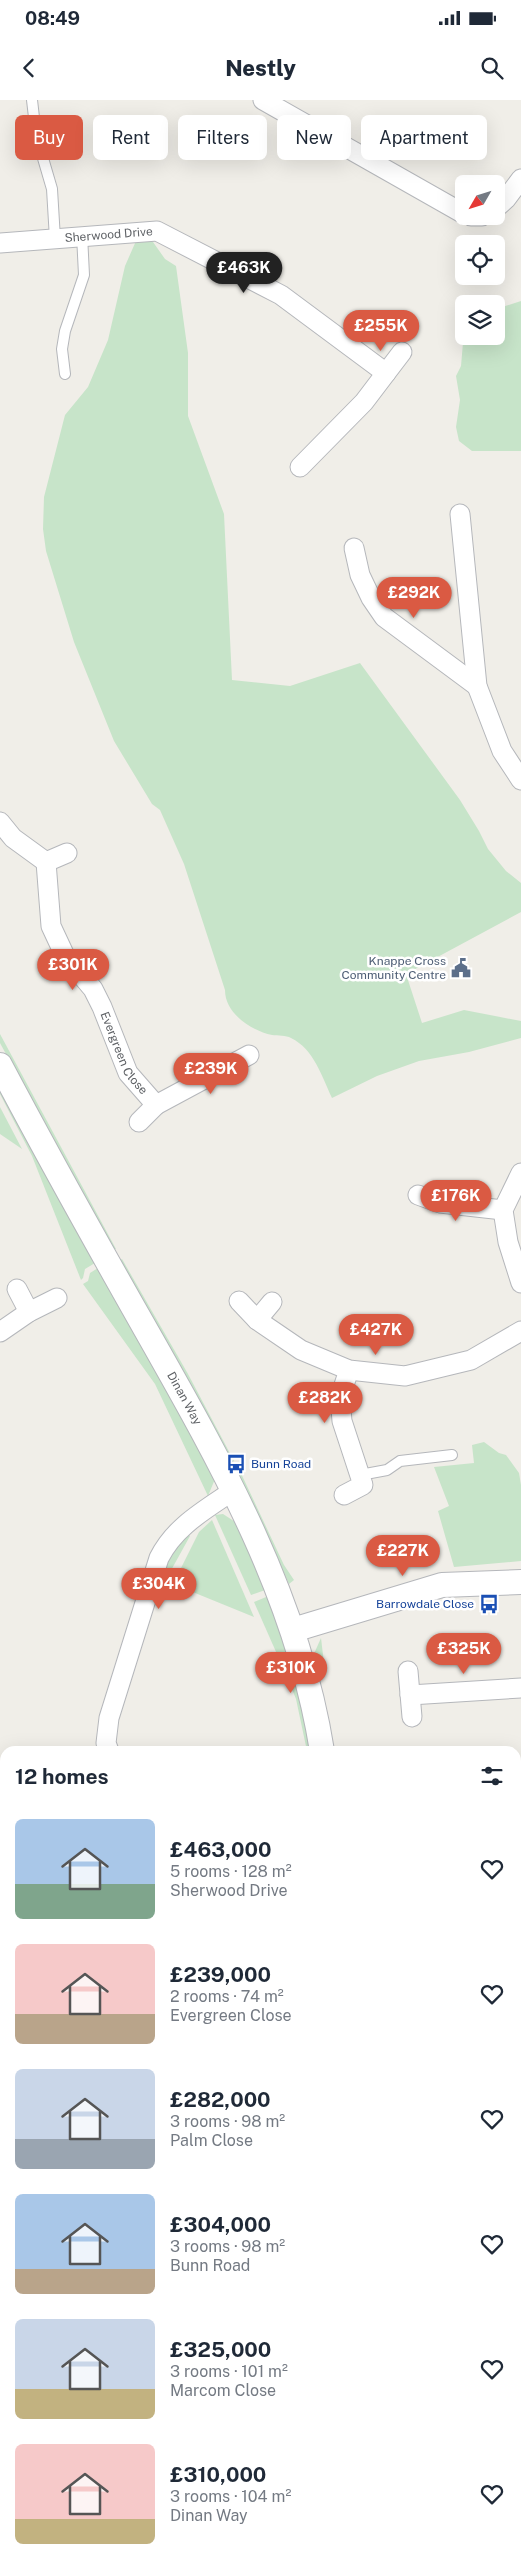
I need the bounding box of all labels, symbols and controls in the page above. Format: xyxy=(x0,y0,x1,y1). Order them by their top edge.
text: 08:49 xyxy=(25,7,80,29)
icon: back xyxy=(15,54,43,82)
icon: search xyxy=(478,54,506,82)
text: Nestly xyxy=(225,55,296,81)
chip: Buy xyxy=(15,115,83,160)
chip: Rent xyxy=(93,115,168,160)
chip: Filters xyxy=(178,115,267,160)
chip: New xyxy=(277,115,351,160)
chip: Apartment xyxy=(361,115,487,160)
north arrow xyxy=(455,175,505,225)
map controls xyxy=(455,175,505,345)
street label: Sherwood Drive xyxy=(64,224,153,245)
button: locate xyxy=(455,235,505,285)
pin: £463K xyxy=(209,252,279,294)
text: £463K xyxy=(217,258,271,277)
button: layers xyxy=(455,295,505,345)
pin: £255K xyxy=(346,310,416,352)
text: £255K xyxy=(354,316,408,335)
pin: £292K xyxy=(379,576,449,619)
text: £292K xyxy=(388,583,440,602)
pin: £301K xyxy=(38,948,108,991)
place label: Knappe Cross Community Centre xyxy=(342,954,446,982)
text: £301K xyxy=(48,955,98,974)
public building icon: Knappe Cross Community Centre xyxy=(450,957,472,979)
street label: Evergreen Close xyxy=(98,1010,151,1097)
pin: £239K xyxy=(176,1052,246,1095)
text: £239K xyxy=(184,1059,238,1078)
pin: £176K xyxy=(421,1180,491,1222)
text: £176K xyxy=(431,1186,481,1205)
pin: £427K xyxy=(341,1314,411,1356)
text: £427K xyxy=(350,1320,402,1339)
street label: Dinan Way xyxy=(164,1369,205,1428)
pin: £282K xyxy=(290,1382,360,1424)
text: £282K xyxy=(299,1388,351,1407)
bus stop icon: Bunn Road xyxy=(225,1453,247,1475)
place label: Bunn Road xyxy=(251,1457,311,1471)
pin: £227K xyxy=(368,1534,438,1577)
text: £227K xyxy=(377,1541,429,1560)
pin: £304K xyxy=(124,1568,194,1610)
text: £304K xyxy=(132,1574,186,1593)
bus stop icon: Barrowdale Close xyxy=(478,1593,500,1615)
place label: Barrowdale Close xyxy=(376,1597,474,1611)
pin: £325K xyxy=(429,1632,499,1675)
text: £325K xyxy=(437,1639,491,1658)
pin: £310K xyxy=(256,1652,326,1694)
text: £310K xyxy=(266,1658,316,1677)
icon: filters xyxy=(478,1762,506,1790)
text: 12 homes xyxy=(15,1764,109,1789)
text: £463,000 xyxy=(170,1837,271,1862)
icon: home xyxy=(55,1839,115,1899)
icon: heart xyxy=(478,1855,506,1883)
text: 5 rooms · 128 m² xyxy=(170,1862,292,1881)
text: Sherwood Drive xyxy=(170,1881,288,1900)
text: £239,000 xyxy=(170,1962,271,1987)
icon: home xyxy=(55,1964,115,2024)
icon: heart xyxy=(478,1980,506,2008)
text: 2 rooms · 74 m² xyxy=(170,1987,284,2006)
text: Evergreen Close xyxy=(170,2006,292,2025)
text: £282,000 xyxy=(170,2087,271,2112)
icon: home xyxy=(55,2089,115,2149)
icon: heart xyxy=(478,2105,506,2133)
text: 3 rooms · 98 m² xyxy=(170,2112,285,2131)
text: Palm Close xyxy=(170,2131,253,2150)
text: £304,000 xyxy=(170,2212,271,2237)
icon: home xyxy=(55,2214,115,2274)
icon: heart xyxy=(478,2230,506,2258)
text: 3 rooms · 98 m² xyxy=(170,2237,285,2256)
text: Bunn Road xyxy=(170,2256,250,2275)
text: £325,000 xyxy=(170,2337,271,2362)
icon: home xyxy=(55,2339,115,2399)
icon: heart xyxy=(478,2355,506,2383)
text: 3 rooms · 101 m² xyxy=(170,2362,288,2381)
text: Marcom Close xyxy=(170,2381,276,2400)
text: £310,000 xyxy=(170,2462,266,2487)
icon: home xyxy=(55,2464,115,2524)
icon: heart xyxy=(478,2480,506,2508)
text: 3 rooms · 104 m² xyxy=(170,2487,291,2506)
text: Dinan Way xyxy=(170,2506,248,2525)

